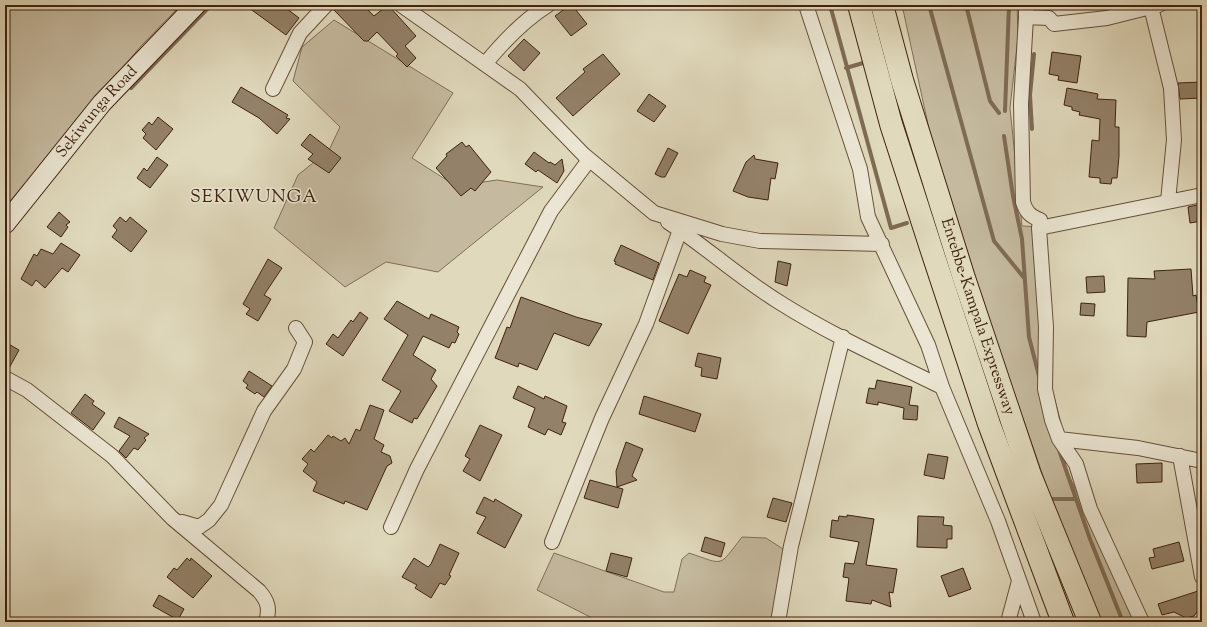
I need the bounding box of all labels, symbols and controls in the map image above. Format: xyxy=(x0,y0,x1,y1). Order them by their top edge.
street label: Sekiwunga Road xyxy=(51,61,143,163)
district label: SEKIWUNGA xyxy=(190,185,318,211)
street label: Entebbe-Kampala Expressway xyxy=(934,215,1021,418)

